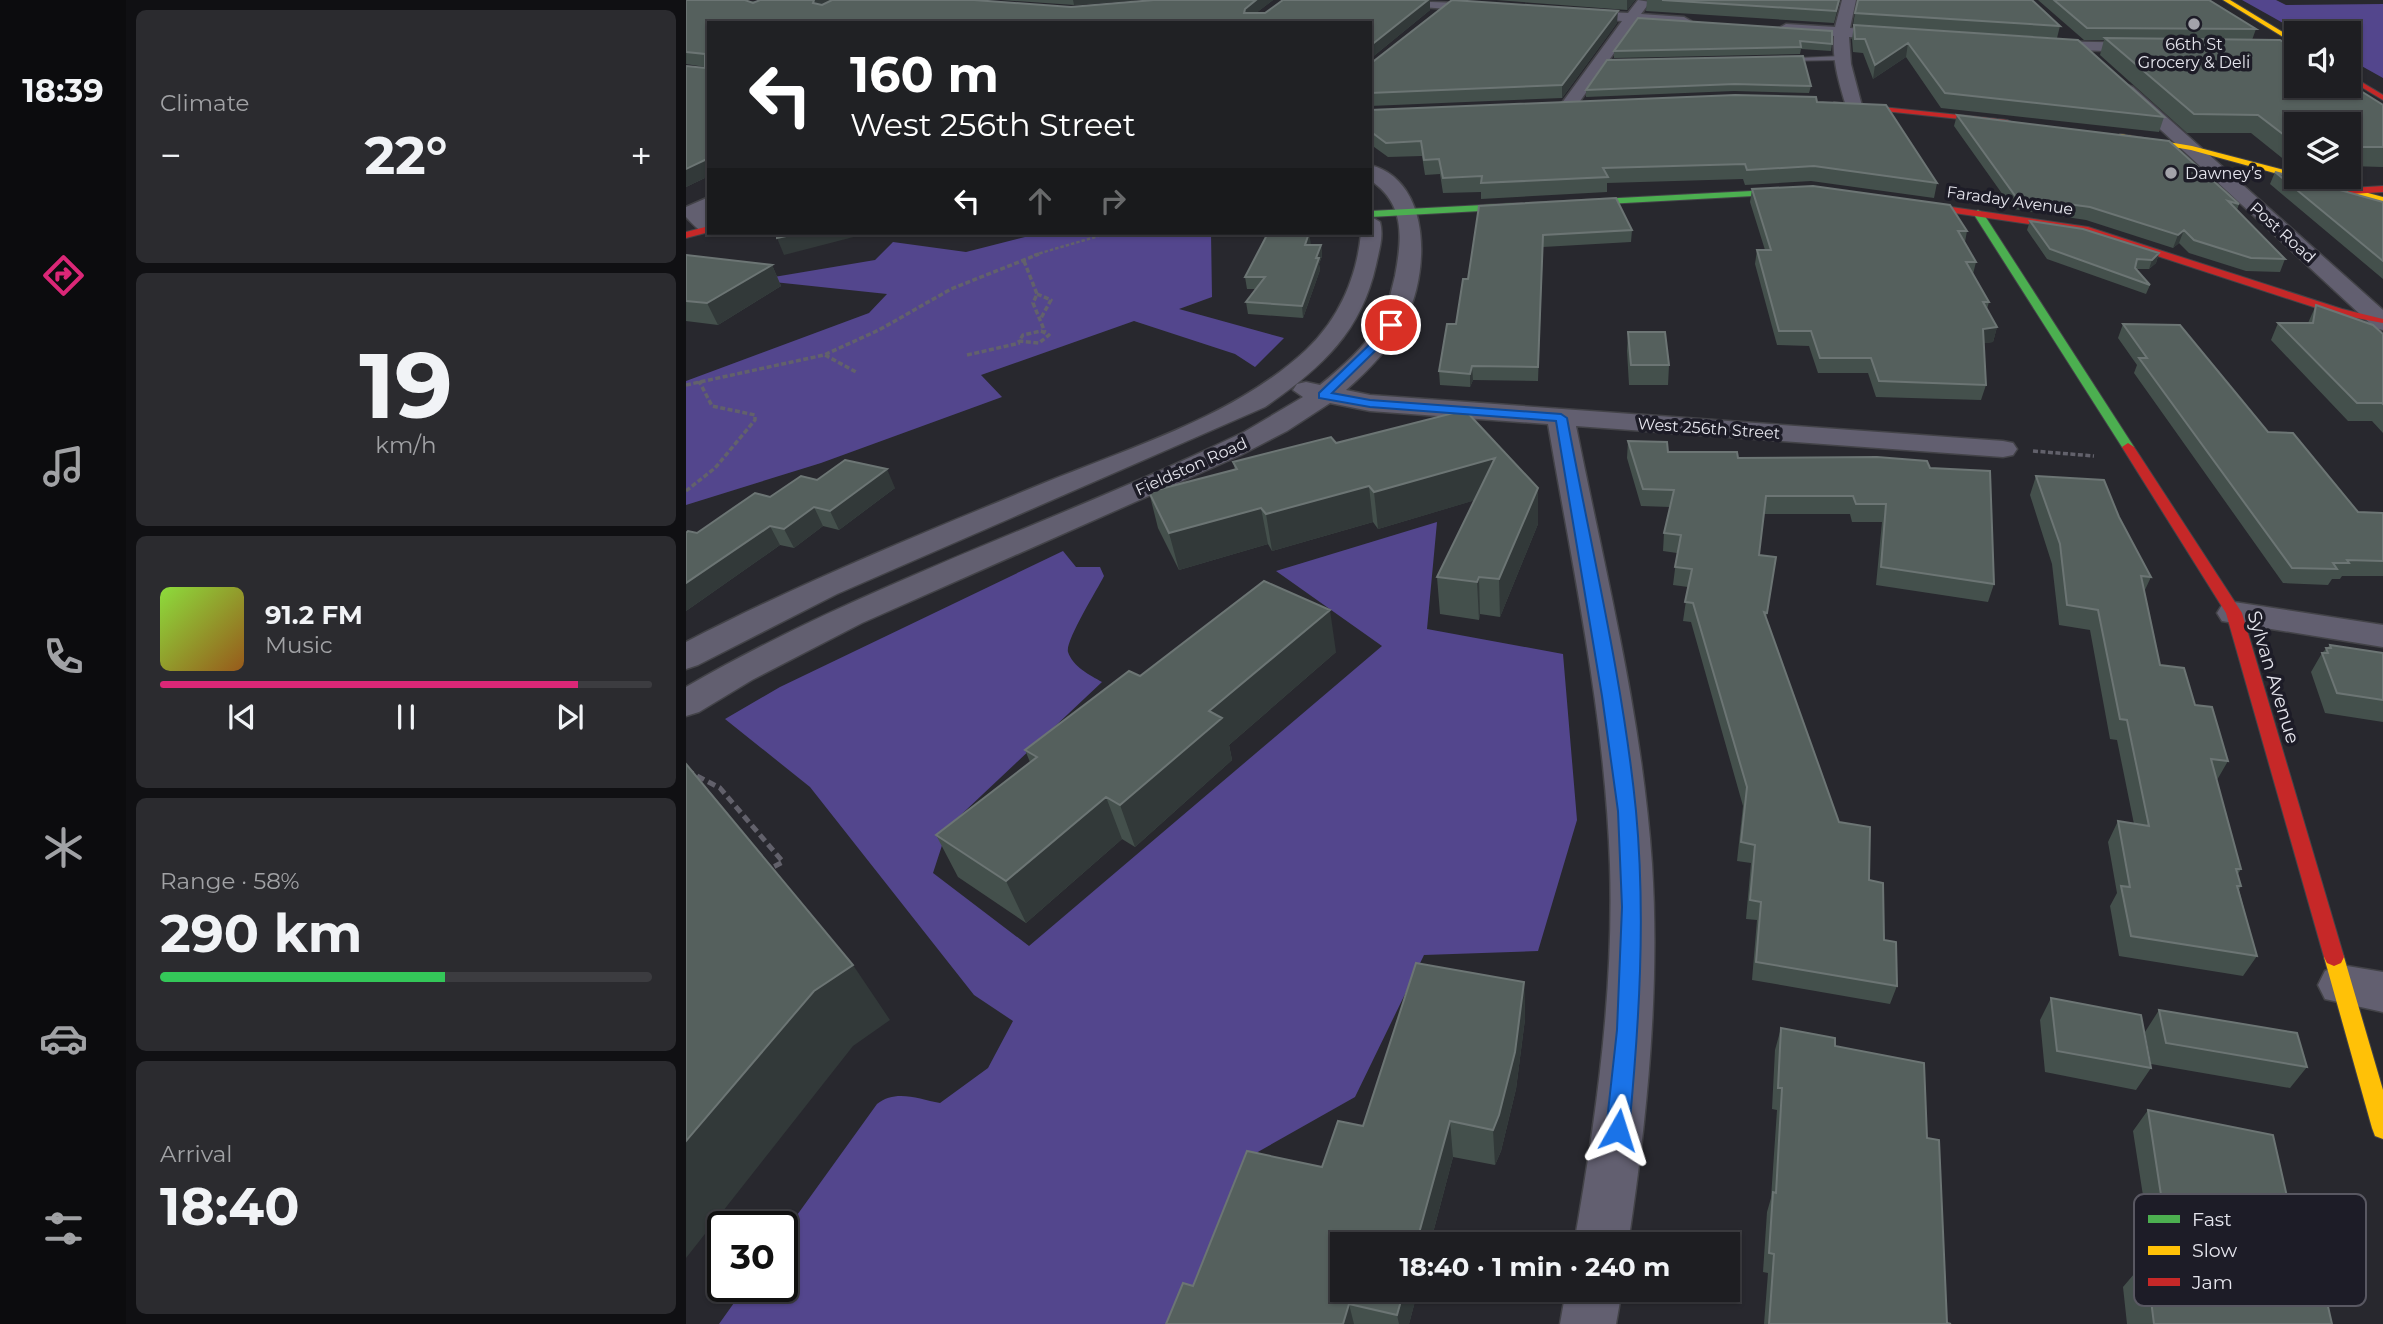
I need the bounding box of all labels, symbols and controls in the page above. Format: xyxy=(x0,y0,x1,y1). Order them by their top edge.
marker: 66th St Grocery & Deli xyxy=(2186,16,2202,32)
map controls xyxy=(2284,21,2361,189)
button: sound xyxy=(2284,21,2361,98)
place label: 66th St Grocery & Deli xyxy=(2138,35,2250,72)
text: 160 m xyxy=(850,45,999,104)
icon: left xyxy=(735,49,826,140)
text: 18:39 xyxy=(22,71,104,110)
text: Climate xyxy=(160,89,249,117)
text: West 256th Street xyxy=(850,105,1136,144)
button: layers xyxy=(2284,112,2361,189)
text: 22° xyxy=(364,124,448,187)
text: − xyxy=(160,132,182,179)
text: + xyxy=(630,132,652,179)
place label: Dawney’s xyxy=(2185,164,2262,183)
marker: Dawney’s xyxy=(2163,165,2179,181)
icon: left xyxy=(948,182,986,220)
icon: ahead xyxy=(1021,182,1059,220)
icon: right xyxy=(1094,182,1132,220)
street label: Faraday Avenue xyxy=(1945,182,2074,219)
street label: Post Road xyxy=(2246,198,2319,267)
icon: directions xyxy=(39,251,88,300)
pin xyxy=(1361,295,1421,355)
icon: arrive xyxy=(1372,306,1410,344)
text: 19 xyxy=(359,330,453,441)
street label: West 256th Street xyxy=(1637,414,1781,443)
text: km/h xyxy=(375,431,437,459)
street label: Fieldston Road xyxy=(1132,433,1250,500)
icon: music xyxy=(39,442,88,491)
text: 91.2 FM xyxy=(265,599,363,631)
street label: Sylvan Avenue xyxy=(2242,608,2305,746)
text: Music xyxy=(265,631,333,659)
icon: phone xyxy=(39,632,88,681)
icon: previous xyxy=(223,698,261,736)
icon: pause xyxy=(387,698,425,736)
icon: next xyxy=(551,698,589,736)
icon: climate xyxy=(39,823,88,872)
text: Range · 58% xyxy=(160,867,300,895)
text: 290 km xyxy=(160,902,362,965)
icon: car xyxy=(39,1014,88,1063)
position arrow xyxy=(1581,1093,1655,1167)
text: Arrival xyxy=(160,1140,233,1168)
text: 18:40 xyxy=(160,1175,299,1238)
legend xyxy=(2134,1194,2366,1306)
icon: filters xyxy=(39,1204,88,1253)
text: Fast xyxy=(2192,1208,2232,1231)
speed limit sign: 30 xyxy=(707,1211,798,1302)
text: Slow xyxy=(2192,1239,2237,1262)
text: 18:40 · 1 min · 240 m xyxy=(1400,1251,1670,1283)
text: Jam xyxy=(2191,1271,2233,1294)

